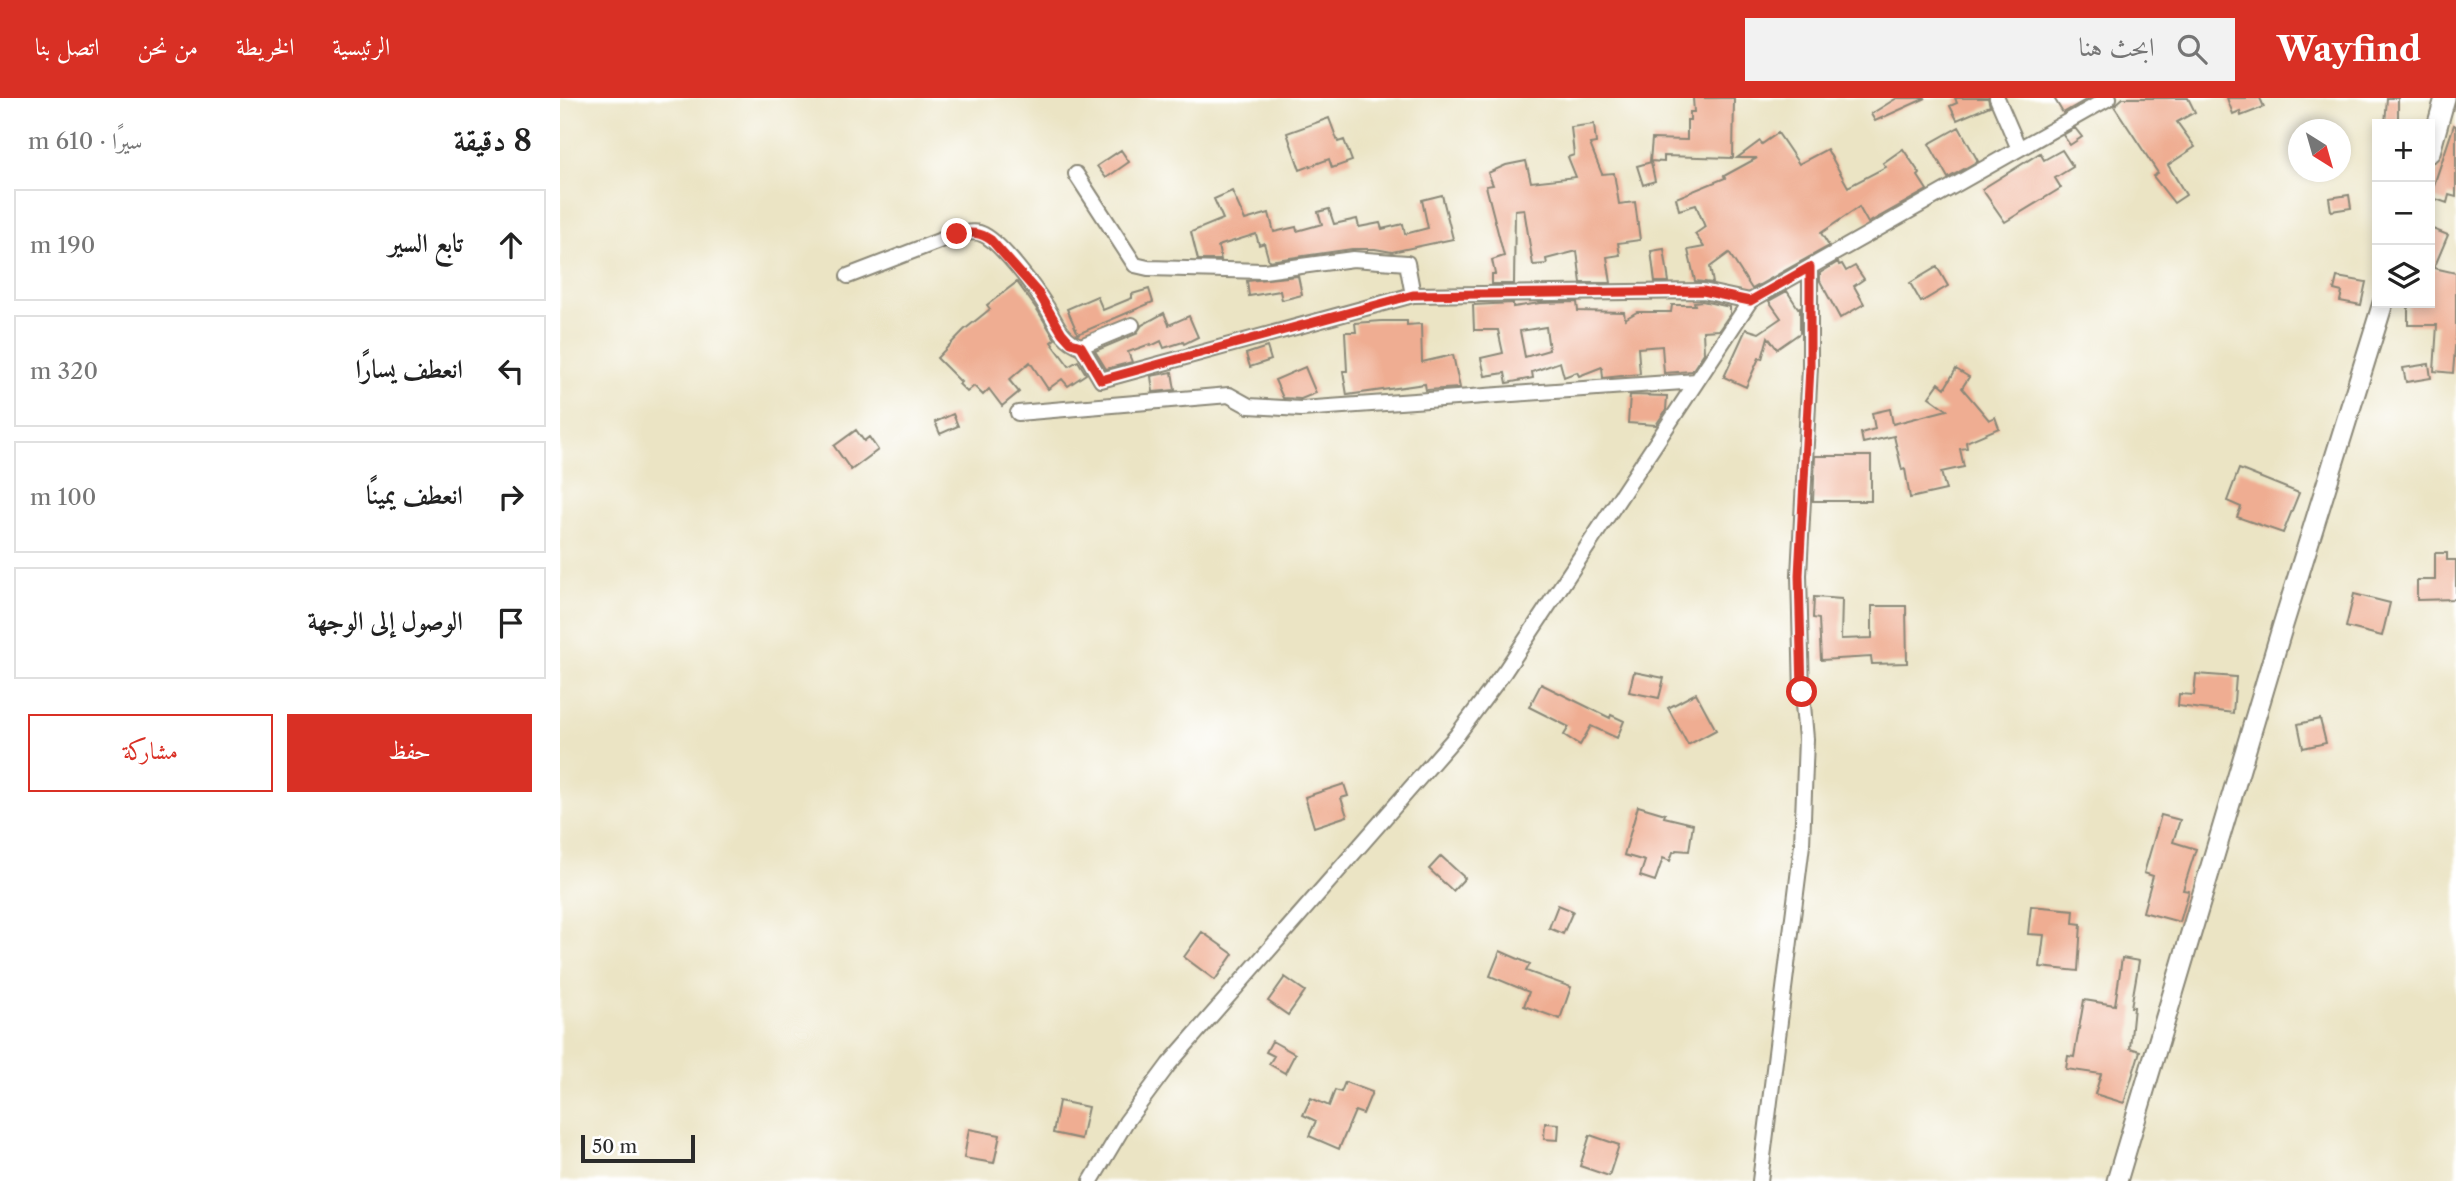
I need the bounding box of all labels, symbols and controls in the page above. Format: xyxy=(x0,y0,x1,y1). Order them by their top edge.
search box xyxy=(1745,18,2235,81)
text: Wayfind xyxy=(2277,29,2421,70)
icon: search xyxy=(2173,30,2211,68)
text: ابحث هنا xyxy=(2078,31,2155,63)
text: اتصل بنا xyxy=(35,32,99,61)
text: من نحن xyxy=(137,32,198,61)
text: الخريطة xyxy=(236,32,294,61)
text: الرئيسية xyxy=(332,32,390,61)
north arrow xyxy=(2288,119,2351,182)
map controls xyxy=(2372,119,2435,308)
button: + xyxy=(2372,119,2435,182)
text: 8 دقيقة xyxy=(454,122,532,159)
text: سيرًا · 610 m xyxy=(28,127,143,155)
button: − xyxy=(2372,182,2435,245)
route end xyxy=(941,218,972,249)
icon: ahead xyxy=(492,226,530,264)
text: تابع السير xyxy=(389,227,463,259)
text: 190 m xyxy=(30,231,95,259)
button: layers xyxy=(2372,245,2435,308)
icon: left xyxy=(492,352,530,390)
text: انعطف يسارًا xyxy=(355,353,463,385)
text: 320 m xyxy=(30,357,98,385)
icon: right xyxy=(492,478,530,516)
text: انعطف يمينًا xyxy=(366,479,463,511)
text: 100 m xyxy=(30,483,96,511)
icon: arrive xyxy=(492,604,530,642)
text: الوصول إلى الوجهة xyxy=(308,605,463,637)
route start xyxy=(1786,676,1817,707)
button: مشاركة xyxy=(28,714,273,792)
button: حفظ xyxy=(287,714,532,792)
scale bar xyxy=(581,1132,695,1164)
text: 50 m xyxy=(592,1135,637,1158)

